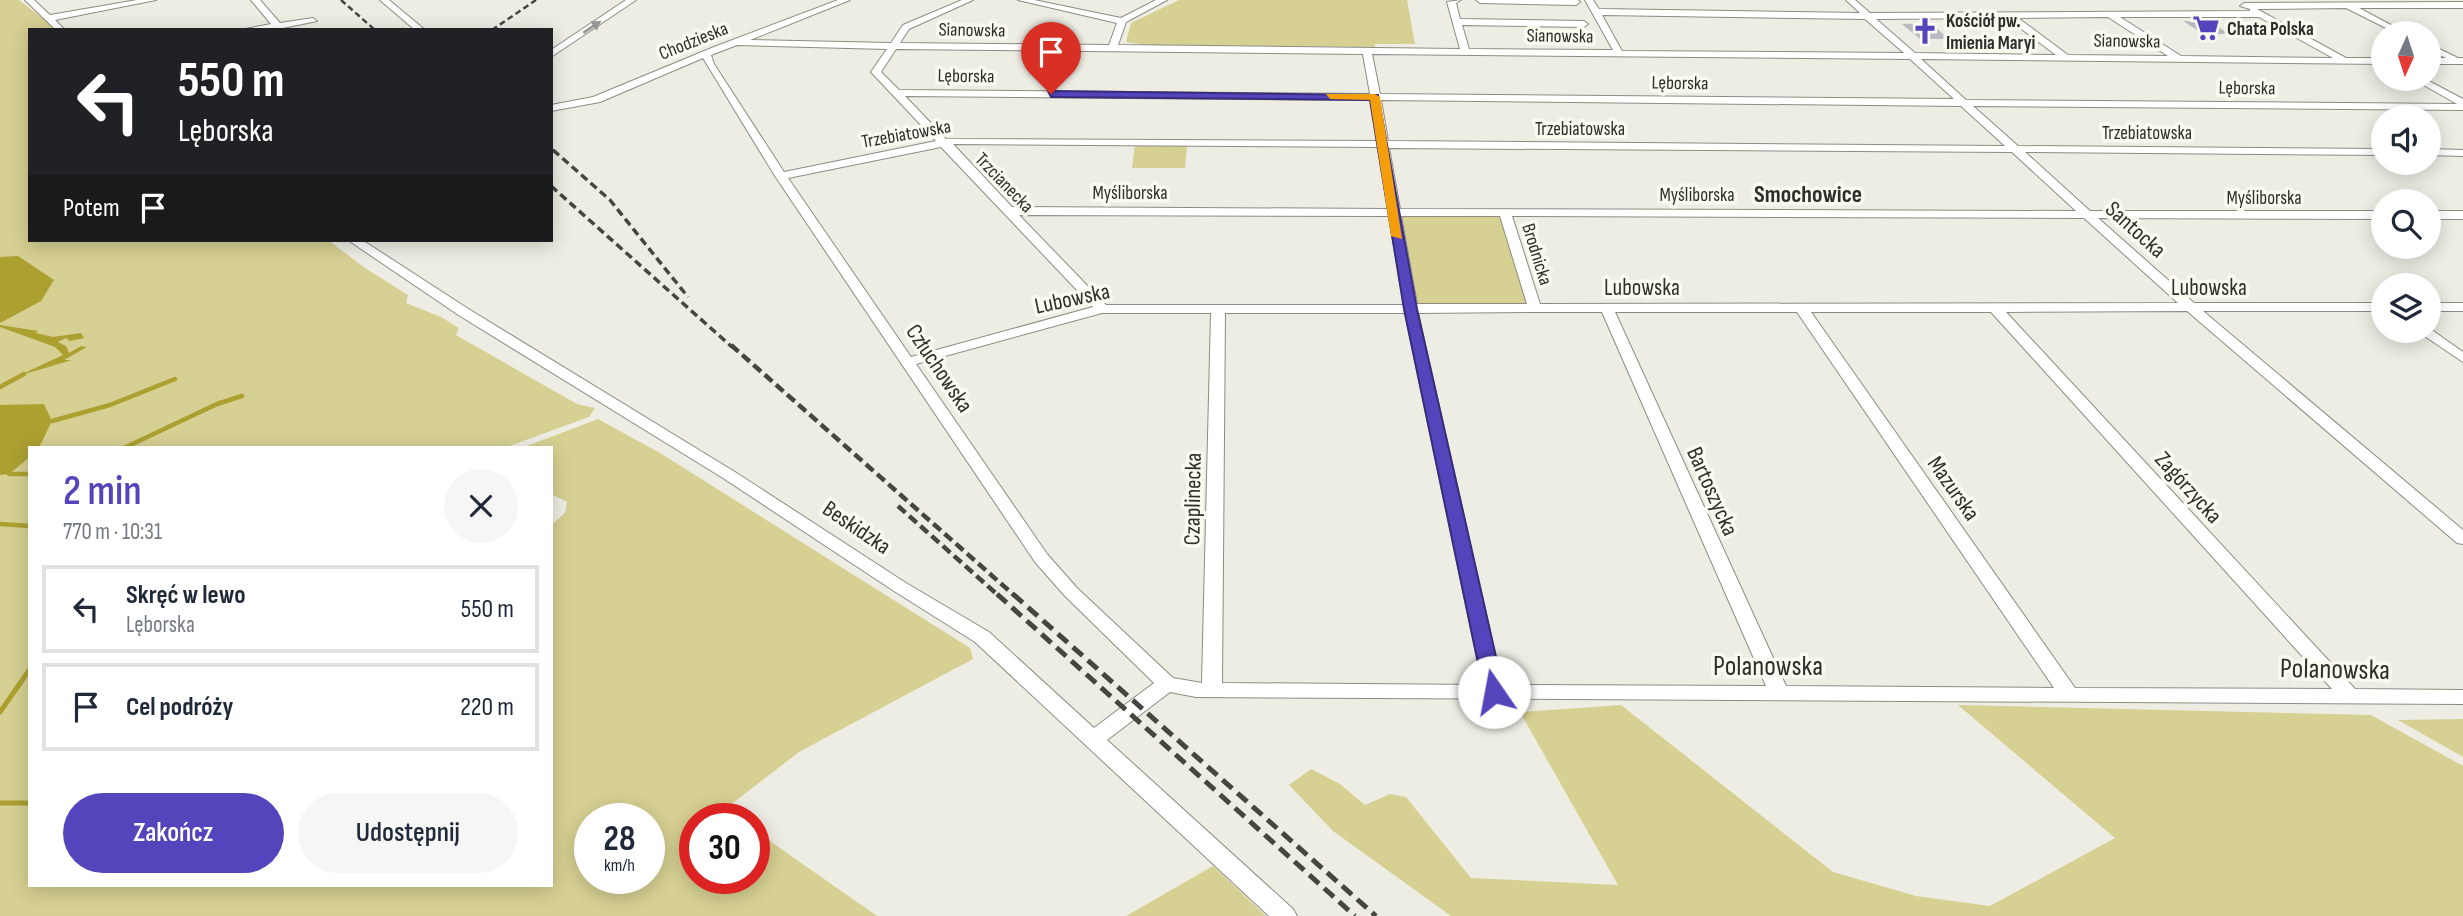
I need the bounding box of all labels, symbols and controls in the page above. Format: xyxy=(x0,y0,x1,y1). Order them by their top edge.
place label: Kościół pw. Imienia Maryi xyxy=(1946,10,2036,55)
supermarket icon: Chata Polska xyxy=(2191,13,2221,43)
church icon: Kościół pw. Imienia Maryi xyxy=(1910,16,1940,46)
street label: Chodzieska xyxy=(656,17,732,66)
street label: Sianowska xyxy=(938,18,1006,43)
place label: Chata Polska xyxy=(2227,18,2314,41)
one-way arrow xyxy=(582,21,601,34)
north arrow xyxy=(2371,21,2441,91)
map controls xyxy=(2371,21,2441,343)
pin xyxy=(1021,22,1081,94)
street label: Sianowska xyxy=(1526,24,1594,49)
street label: Sianowska xyxy=(2093,29,2161,54)
icon: arrive xyxy=(1032,33,1070,71)
text: 550 m xyxy=(178,52,284,111)
icon: left xyxy=(63,56,154,147)
street label: Lęborska xyxy=(937,65,995,88)
street label: Lęborska xyxy=(1651,72,1709,95)
street label: Lęborska xyxy=(2218,77,2276,100)
button: sound xyxy=(2371,105,2441,175)
text: Lęborska xyxy=(178,112,274,151)
street label: Trzebiatowska xyxy=(860,115,953,154)
street label: Trzebiatowska xyxy=(1535,118,1625,141)
street label: Trzebiatowska xyxy=(2102,122,2192,145)
street label: Trzcianecka xyxy=(970,148,1038,218)
district label: Smochowice xyxy=(1754,180,1862,209)
street label: Myśliborska xyxy=(1092,182,1168,205)
street label: Myśliborska xyxy=(1659,184,1735,207)
street label: Myśliborska xyxy=(2226,187,2302,210)
icon: arrive xyxy=(134,189,172,227)
button: search xyxy=(2371,189,2441,259)
text: Potem xyxy=(63,193,120,224)
street label: Santocka xyxy=(2099,195,2171,264)
street label: Brodnicka xyxy=(1516,221,1557,288)
button: layers xyxy=(2371,273,2441,343)
street label: Lubowska xyxy=(1604,274,1680,302)
street label: Lubowska xyxy=(2171,274,2247,302)
street label: Lubowska xyxy=(1032,277,1112,321)
street label: Człuchowska xyxy=(899,319,979,418)
street label: Bartoszycka xyxy=(1680,443,1744,540)
street label: Zagórzycka xyxy=(2149,446,2228,529)
street label: Mazurska xyxy=(1921,451,1985,526)
street label: Czaplinecka xyxy=(1178,452,1208,546)
text: 2 min xyxy=(63,466,142,517)
button: close xyxy=(444,469,518,543)
street label: Beskidzka xyxy=(817,495,896,561)
text: 770 m · 10:31 xyxy=(63,518,162,546)
text: Skręć w lewo xyxy=(126,580,246,611)
icon: left xyxy=(67,590,105,628)
text: 550 m xyxy=(461,594,514,625)
text: Lęborska xyxy=(126,611,195,639)
street label: Polanowska xyxy=(1713,650,1823,683)
street label: Polanowska xyxy=(2280,652,2390,687)
position arrow xyxy=(1457,655,1531,729)
icon: arrive xyxy=(67,688,105,726)
text: Cel podróży xyxy=(126,692,233,723)
text: 220 m xyxy=(460,692,514,723)
button: Zakończ xyxy=(63,793,284,873)
button: Udostępnij xyxy=(298,793,518,873)
speed limit sign: 30 xyxy=(679,803,770,894)
text: 28 xyxy=(604,818,635,861)
text: km/h xyxy=(604,855,635,876)

